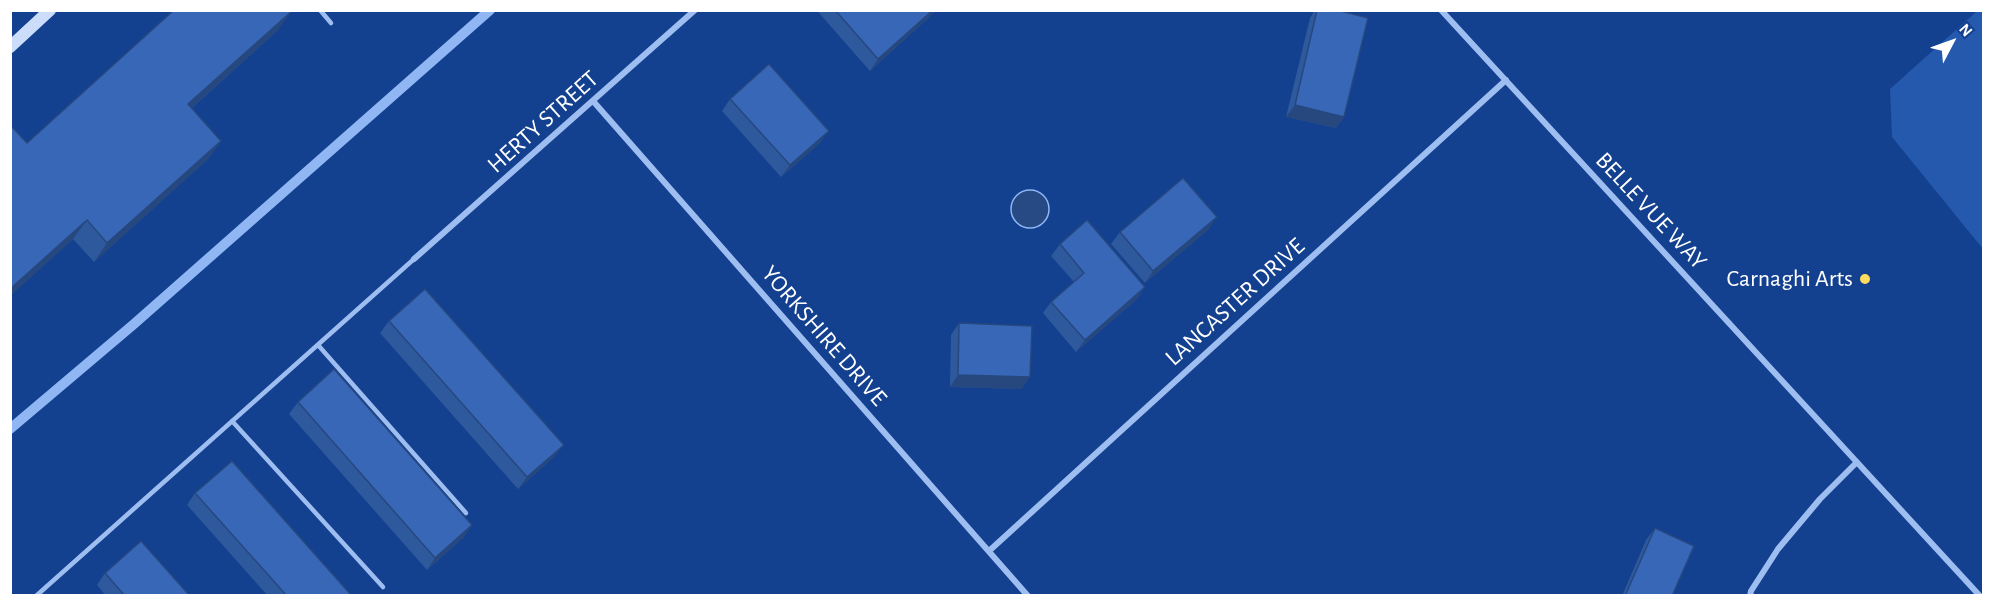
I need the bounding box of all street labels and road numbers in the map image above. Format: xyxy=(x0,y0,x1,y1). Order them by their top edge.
street label: HERTY STREET xyxy=(481,65,605,179)
street label: BELLE VUE WAY xyxy=(1589,146,1713,276)
street label: LANCASTER DRIVE xyxy=(1159,232,1311,372)
street label: YORKSHIRE DRIVE xyxy=(755,260,893,412)

